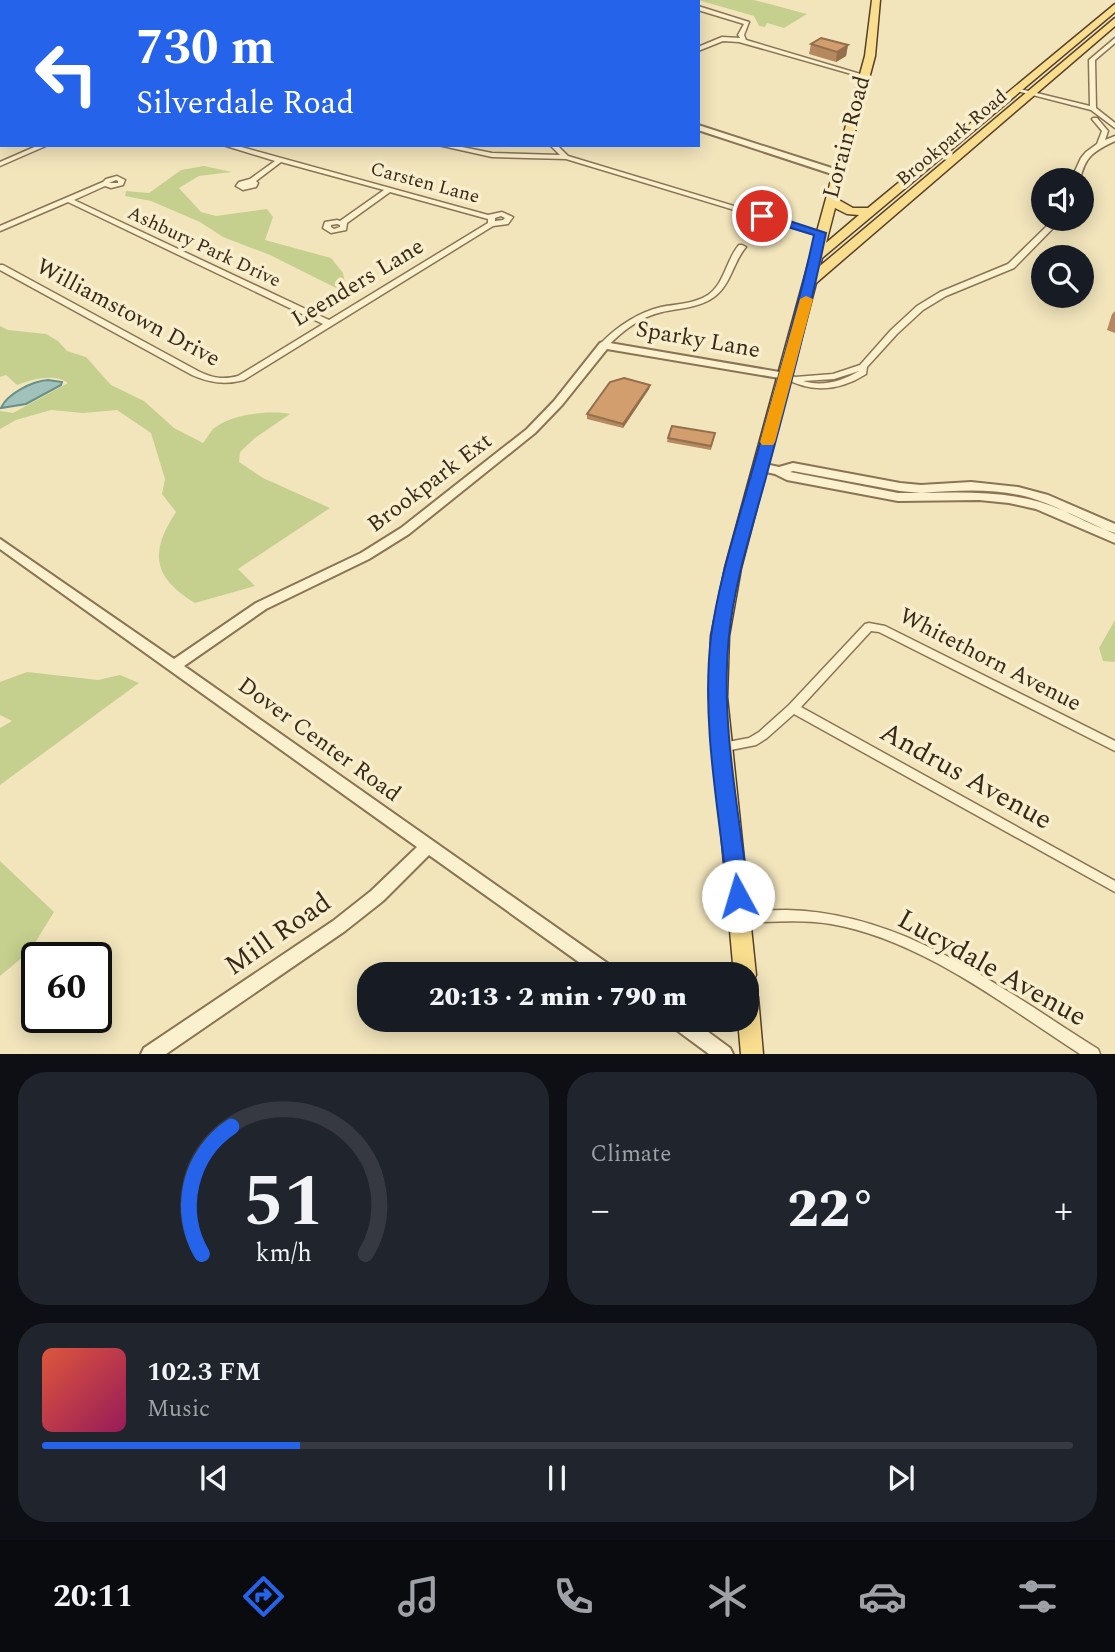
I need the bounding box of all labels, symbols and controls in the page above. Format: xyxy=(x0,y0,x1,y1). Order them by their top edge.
text: 730 m xyxy=(136,11,275,86)
icon: left xyxy=(21,28,112,119)
street label: Lorain Road xyxy=(814,72,880,202)
text: Silverdale Road xyxy=(136,79,354,128)
street label: Brookpark Road xyxy=(890,83,1014,193)
street label: Carsten Lane xyxy=(367,155,483,211)
map controls xyxy=(1031,168,1094,308)
button: sound xyxy=(1031,168,1094,231)
pin xyxy=(732,186,792,246)
icon: arrive xyxy=(743,197,781,235)
street label: Ashbury Park Drive xyxy=(123,199,285,295)
street label: Leenders Lane xyxy=(285,230,431,336)
button: search xyxy=(1031,245,1094,308)
street label: Williamstown Drive xyxy=(30,250,226,376)
street label: Sparky Lane xyxy=(633,312,763,368)
street label: Brookpark Ext xyxy=(360,424,500,542)
street label: Whitethorn Avenue xyxy=(893,599,1087,721)
street label: Dover Center Road xyxy=(230,669,408,811)
street label: Andrus Avenue xyxy=(872,711,1060,841)
position arrow xyxy=(701,859,775,933)
street label: Mill Road xyxy=(216,881,340,987)
street label: Lucydale Avenue xyxy=(889,898,1095,1038)
speed limit sign: 60 xyxy=(21,942,112,1033)
text: 20:13 · 2 min · 790 m xyxy=(429,977,687,1017)
text: Climate xyxy=(591,1137,671,1172)
text: 51 xyxy=(242,1148,324,1259)
text: 22° xyxy=(788,1171,876,1250)
text: − xyxy=(591,1182,610,1240)
text: + xyxy=(1054,1182,1073,1240)
text: km/h xyxy=(255,1235,311,1273)
text: 102.3 FM xyxy=(147,1352,261,1392)
text: Music xyxy=(147,1392,210,1427)
icon: previous xyxy=(195,1459,233,1497)
icon: pause xyxy=(538,1459,576,1497)
icon: next xyxy=(882,1459,920,1497)
text: 20:11 xyxy=(53,1572,133,1621)
icon: directions xyxy=(239,1572,288,1621)
icon: music xyxy=(394,1572,443,1621)
icon: phone xyxy=(549,1572,598,1621)
icon: climate xyxy=(703,1572,752,1621)
icon: car xyxy=(858,1572,907,1621)
icon: filters xyxy=(1013,1572,1062,1621)

